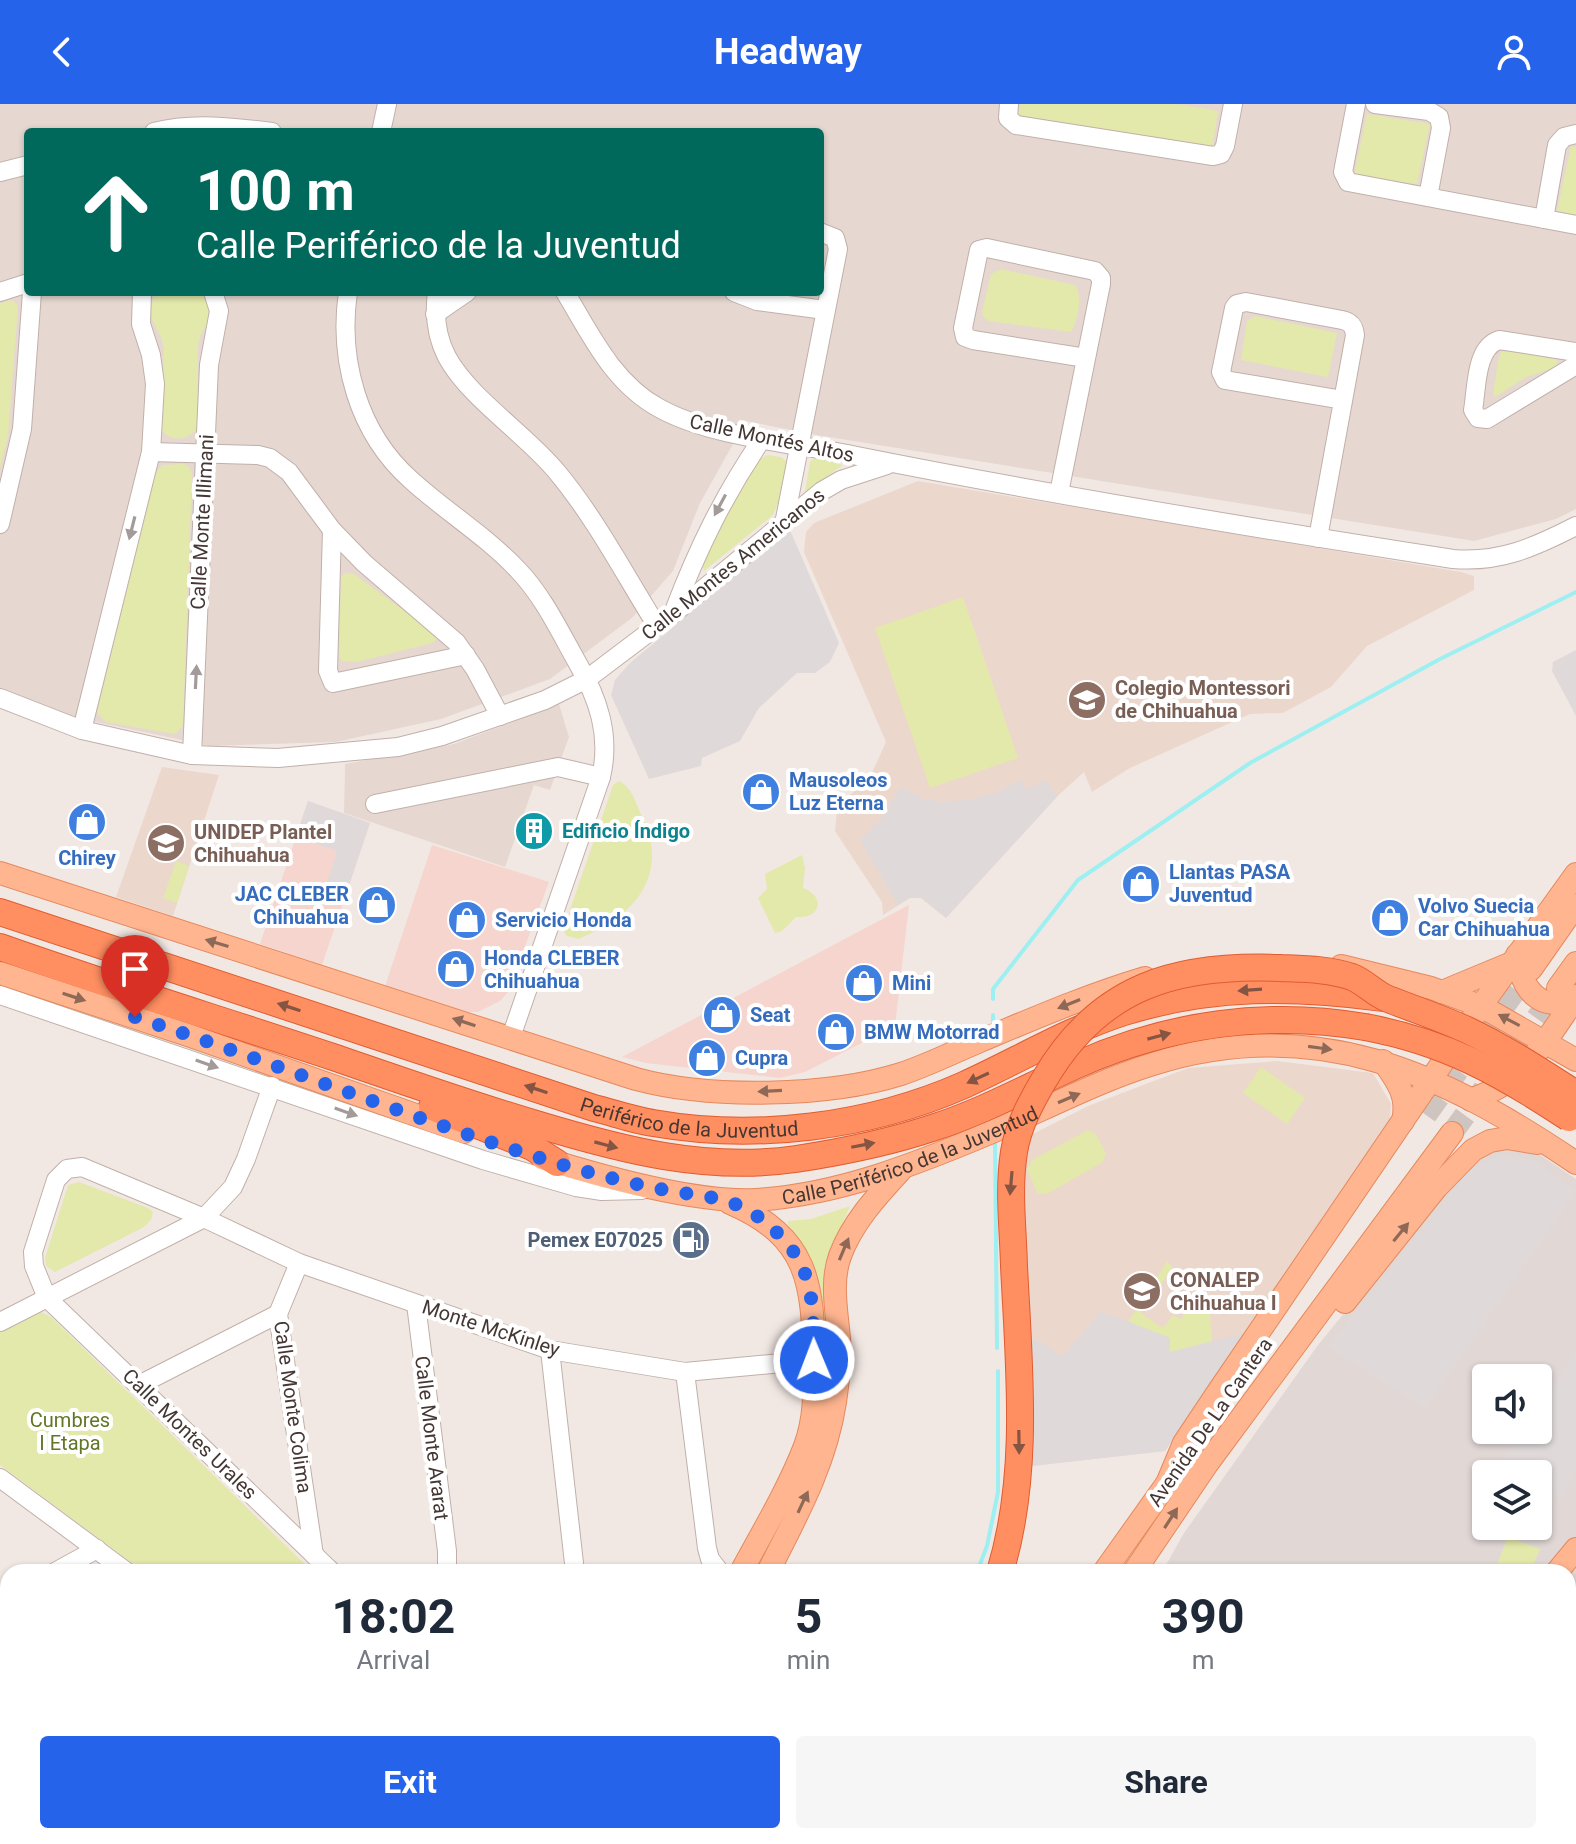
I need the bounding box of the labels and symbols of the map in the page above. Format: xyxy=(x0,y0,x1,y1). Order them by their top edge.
street label: Calle Montés Altos xyxy=(688,409,856,467)
street label: Calle Monte Illimani xyxy=(185,434,219,610)
street label: Calle Montes Americanos xyxy=(637,483,829,645)
one-way arrow xyxy=(714,493,727,516)
one-way arrow xyxy=(125,516,138,541)
one-way arrow xyxy=(189,664,202,689)
place label: Colegio Montessori de Chihuahua xyxy=(1115,676,1290,723)
school or university icon: Colegio Montessori de Chihuahua xyxy=(1066,679,1108,721)
place label: Mausoleos Luz Eterna xyxy=(789,768,888,815)
shop icon: Mausoleos Luz Eterna xyxy=(740,771,782,813)
shop icon: Chirey xyxy=(66,801,108,843)
building icon: Edificio Índigo xyxy=(513,810,555,852)
place label: Edificio Índigo xyxy=(562,819,690,843)
place label: UNIDEP Plantel Chihuahua xyxy=(194,820,332,867)
school or university icon: UNIDEP Plantel Chihuahua xyxy=(145,822,187,864)
place label: Chirey xyxy=(58,846,117,870)
place label: Llantas PASA Juventud xyxy=(1169,860,1291,907)
shop icon: Llantas PASA Juventud xyxy=(1120,863,1162,905)
place label: JAC CLEBER Chihuahua xyxy=(235,882,349,929)
shop icon: JAC CLEBER Chihuahua xyxy=(356,884,398,926)
place label: Volvo Suecia Car Chihuahua xyxy=(1418,894,1550,941)
shop icon: Volvo Suecia Car Chihuahua xyxy=(1369,897,1411,939)
shop icon: Servicio Honda xyxy=(446,899,488,941)
place label: Servicio Honda xyxy=(495,908,632,932)
pin xyxy=(101,935,169,1017)
one-way arrow xyxy=(204,936,228,949)
place label: Honda CLEBER Chihuahua xyxy=(484,946,620,993)
shop icon: Honda CLEBER Chihuahua xyxy=(435,948,477,990)
shop icon: Mini xyxy=(843,962,885,1004)
place label: Mini xyxy=(892,971,931,995)
one-way arrow xyxy=(1237,984,1262,997)
one-way arrow xyxy=(62,992,86,1004)
shop icon: Seat xyxy=(701,994,743,1036)
one-way arrow xyxy=(1057,997,1080,1010)
one-way arrow xyxy=(276,1001,300,1013)
place label: Seat xyxy=(750,1003,791,1027)
shop icon: BMW Motorrad xyxy=(815,1011,857,1053)
one-way arrow xyxy=(1497,1014,1520,1027)
one-way arrow xyxy=(452,1016,476,1028)
place label: BMW Motorrad xyxy=(864,1020,1000,1044)
one-way arrow xyxy=(1147,1029,1171,1042)
shop icon: Cupra xyxy=(686,1037,728,1079)
one-way arrow xyxy=(1308,1042,1333,1055)
place label: Cupra xyxy=(735,1046,789,1070)
one-way arrow xyxy=(195,1059,219,1071)
one-way arrow xyxy=(967,1071,990,1085)
one-way arrow xyxy=(523,1082,547,1094)
one-way arrow xyxy=(757,1085,782,1098)
street label: Periférico de la Juventud xyxy=(577,1092,799,1143)
one-way arrow xyxy=(1057,1092,1081,1105)
street label: Calle Periférico de la Juventud xyxy=(780,1101,1042,1209)
one-way arrow xyxy=(334,1106,358,1119)
one-way arrow xyxy=(595,1139,619,1152)
one-way arrow xyxy=(851,1139,876,1151)
one-way arrow xyxy=(1004,1171,1017,1196)
fuel station icon: Pemex E07025 xyxy=(670,1219,712,1261)
one-way arrow xyxy=(1392,1222,1409,1243)
place label: Pemex E07025 xyxy=(528,1228,663,1252)
one-way arrow xyxy=(838,1238,851,1261)
place label: CONALEP Chihuahua I xyxy=(1170,1268,1277,1315)
school or university icon: CONALEP Chihuahua I xyxy=(1121,1270,1163,1312)
street label: Monte McKinley xyxy=(419,1294,563,1362)
position arrow xyxy=(772,1318,856,1402)
street label: Calle Monte Colima xyxy=(269,1319,317,1495)
street label: Avenida De La Cantera xyxy=(1143,1333,1277,1511)
street label: Calle Monte Ararat xyxy=(410,1354,454,1522)
street label: Calle Montes Urales xyxy=(118,1364,262,1504)
park label: Cumbres I Etapa xyxy=(30,1408,110,1455)
one-way arrow xyxy=(1013,1430,1025,1455)
one-way arrow xyxy=(796,1490,810,1514)
one-way arrow xyxy=(1164,1508,1179,1529)

